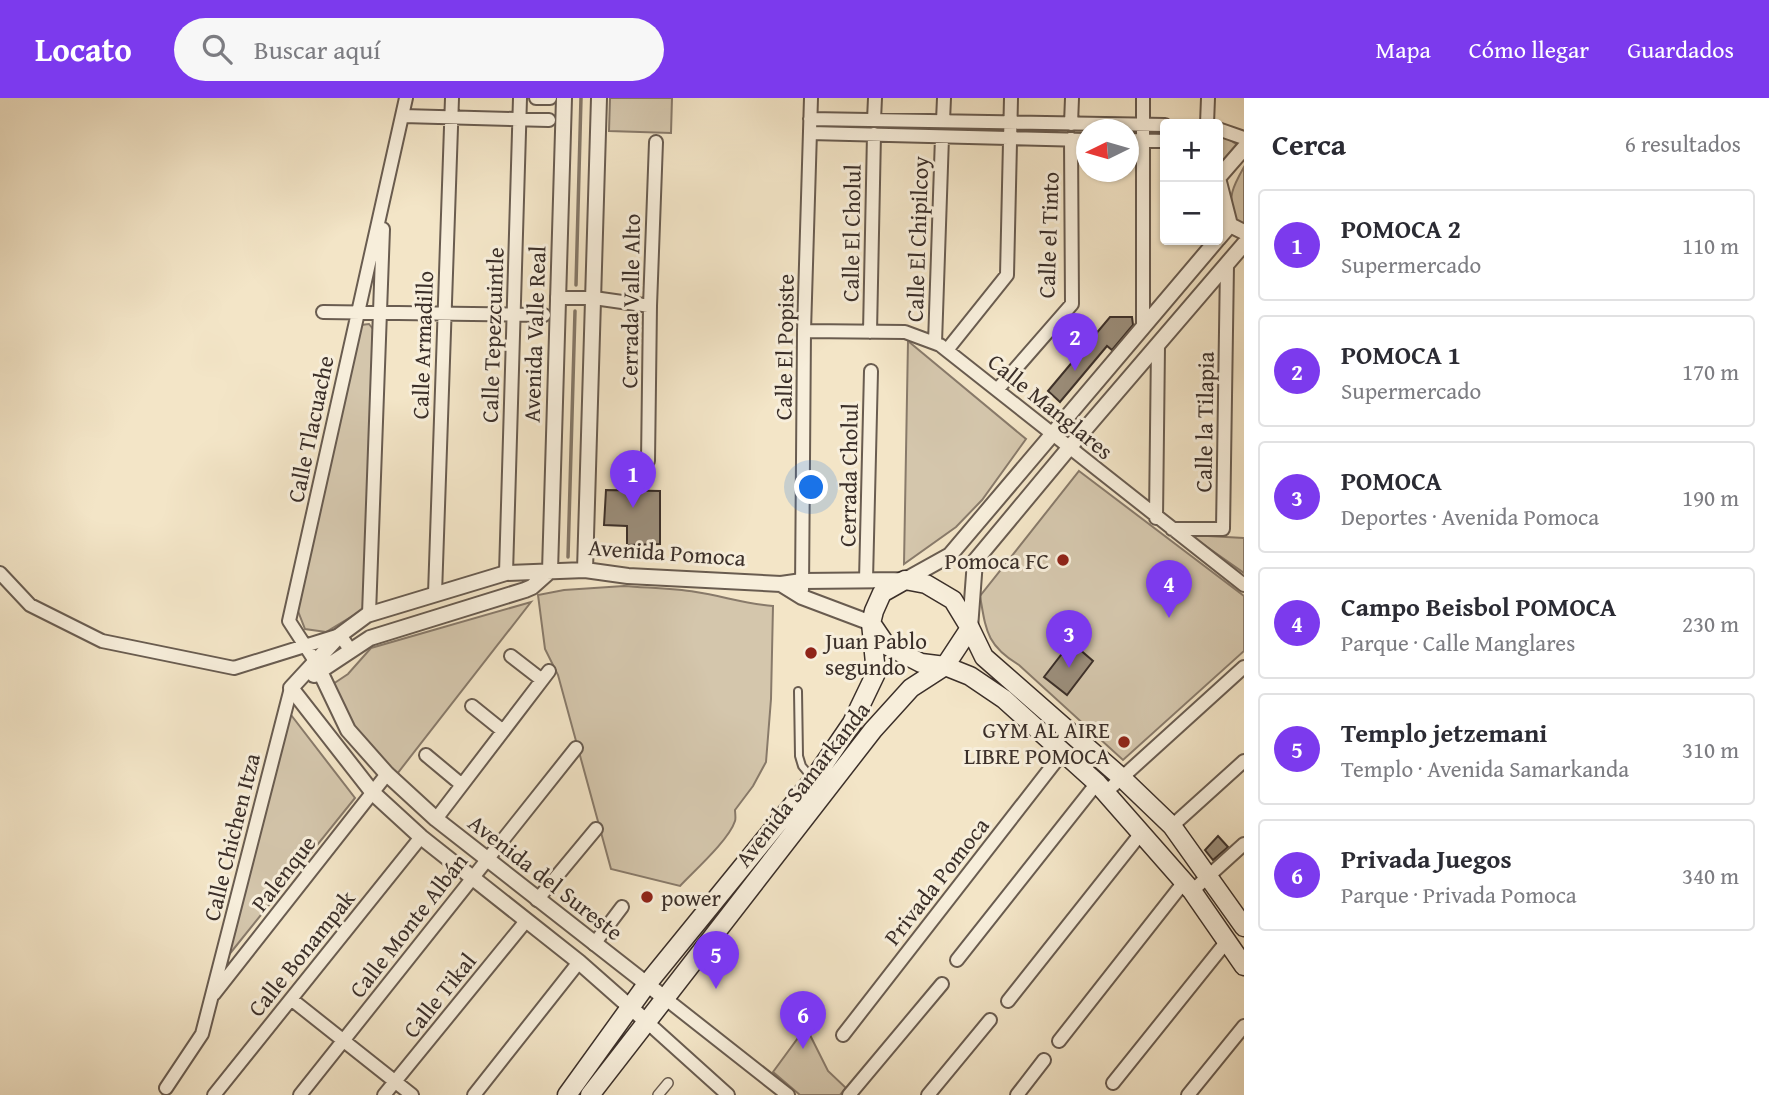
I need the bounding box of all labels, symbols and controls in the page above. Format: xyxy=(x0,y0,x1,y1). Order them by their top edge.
search box xyxy=(174,18,664,81)
text: Locato xyxy=(35,25,132,73)
icon: search xyxy=(198,30,236,68)
text: Buscar aquí xyxy=(254,30,381,69)
text: Mapa xyxy=(1375,32,1431,67)
text: Cómo llegar xyxy=(1469,32,1589,67)
text: Guardados xyxy=(1627,32,1734,67)
north arrow xyxy=(1076,119,1139,182)
map controls xyxy=(1160,119,1223,245)
button: + xyxy=(1160,119,1223,182)
text: Cerca xyxy=(1272,122,1346,166)
text: 6 resultados xyxy=(1625,127,1741,160)
street label: Calle El Chipilcoy xyxy=(898,155,936,322)
street label: Calle El Cholul xyxy=(833,164,869,302)
street label: Calle el Tinto xyxy=(1029,171,1067,299)
button: − xyxy=(1160,182,1223,245)
text: POMOCA 2 xyxy=(1341,209,1461,248)
street label: Cerrada Valle Alto xyxy=(612,213,648,389)
text: 1 xyxy=(1291,229,1303,262)
text: 110 m xyxy=(1682,229,1739,262)
street label: Avenida Valle Real xyxy=(514,245,554,423)
street label: Calle Tepezcuintle xyxy=(472,247,512,423)
text: Supermercado xyxy=(1341,248,1481,281)
street label: Calle Armadillo xyxy=(403,270,441,420)
street label: Calle El Popiste xyxy=(766,274,802,420)
pin: 2 xyxy=(1052,313,1098,371)
text: POMOCA 1 xyxy=(1341,335,1461,374)
street label: Calle Manglares xyxy=(981,345,1121,467)
street label: Calle la Tilapia xyxy=(1186,351,1222,493)
street label: Calle Tlacuache xyxy=(278,352,342,506)
text: 2 xyxy=(1291,355,1303,388)
text: 170 m xyxy=(1682,355,1739,388)
text: Supermercado xyxy=(1341,374,1481,407)
street label: Cerrada Cholul xyxy=(830,403,866,547)
pin: 1 xyxy=(610,450,656,508)
text: POMOCA xyxy=(1341,461,1442,500)
your location xyxy=(794,470,828,504)
text: 3 xyxy=(1291,481,1303,514)
text: 190 m xyxy=(1682,481,1739,514)
text: Deportes · Avenida Pomoca xyxy=(1341,500,1599,533)
street label: Avenida Pomoca xyxy=(587,530,747,574)
place label: Pomoca FC xyxy=(945,544,1049,577)
marker: Pomoca FC xyxy=(1055,552,1071,568)
pin: 4 xyxy=(1146,560,1192,618)
text: Campo Beisbol POMOCA xyxy=(1341,587,1616,626)
text: 4 xyxy=(1291,607,1303,640)
text: 230 m xyxy=(1682,607,1739,640)
pin: 3 xyxy=(1046,610,1092,668)
place label: Juan Pablo segundo xyxy=(822,624,927,683)
text: Parque · Calle Manglares xyxy=(1341,626,1575,659)
marker: Juan Pablo segundo xyxy=(803,645,819,661)
street label: Avenida Samarkanda xyxy=(727,694,877,874)
place label: GYM AL AIRE LIBRE POMOCA xyxy=(964,713,1110,772)
text: Templo jetzemani xyxy=(1341,713,1547,752)
text: 5 xyxy=(1291,733,1303,766)
text: 310 m xyxy=(1682,733,1739,766)
marker: GYM AL AIRE LIBRE POMOCA xyxy=(1116,734,1132,750)
street label: Calle Chichen Itza xyxy=(194,750,268,924)
text: Templo · Avenida Samarkanda xyxy=(1341,752,1629,785)
street label: Avenida del Sureste xyxy=(462,806,630,948)
street label: Privada Pomoca xyxy=(876,810,997,952)
street label: Palenque xyxy=(243,828,323,918)
text: Privada Juegos xyxy=(1341,839,1512,878)
street label: Calle Monte Albán xyxy=(341,846,475,1004)
text: 6 xyxy=(1291,859,1303,892)
text: 340 m xyxy=(1682,859,1739,892)
text: Parque · Privada Pomoca xyxy=(1341,878,1577,911)
place label: power xyxy=(661,881,721,914)
street label: Calle Bonampak xyxy=(240,882,363,1023)
marker: power xyxy=(639,889,655,905)
pin: 5 xyxy=(693,931,739,989)
street label: Calle Tikal xyxy=(395,946,483,1044)
pin: 6 xyxy=(780,991,826,1049)

